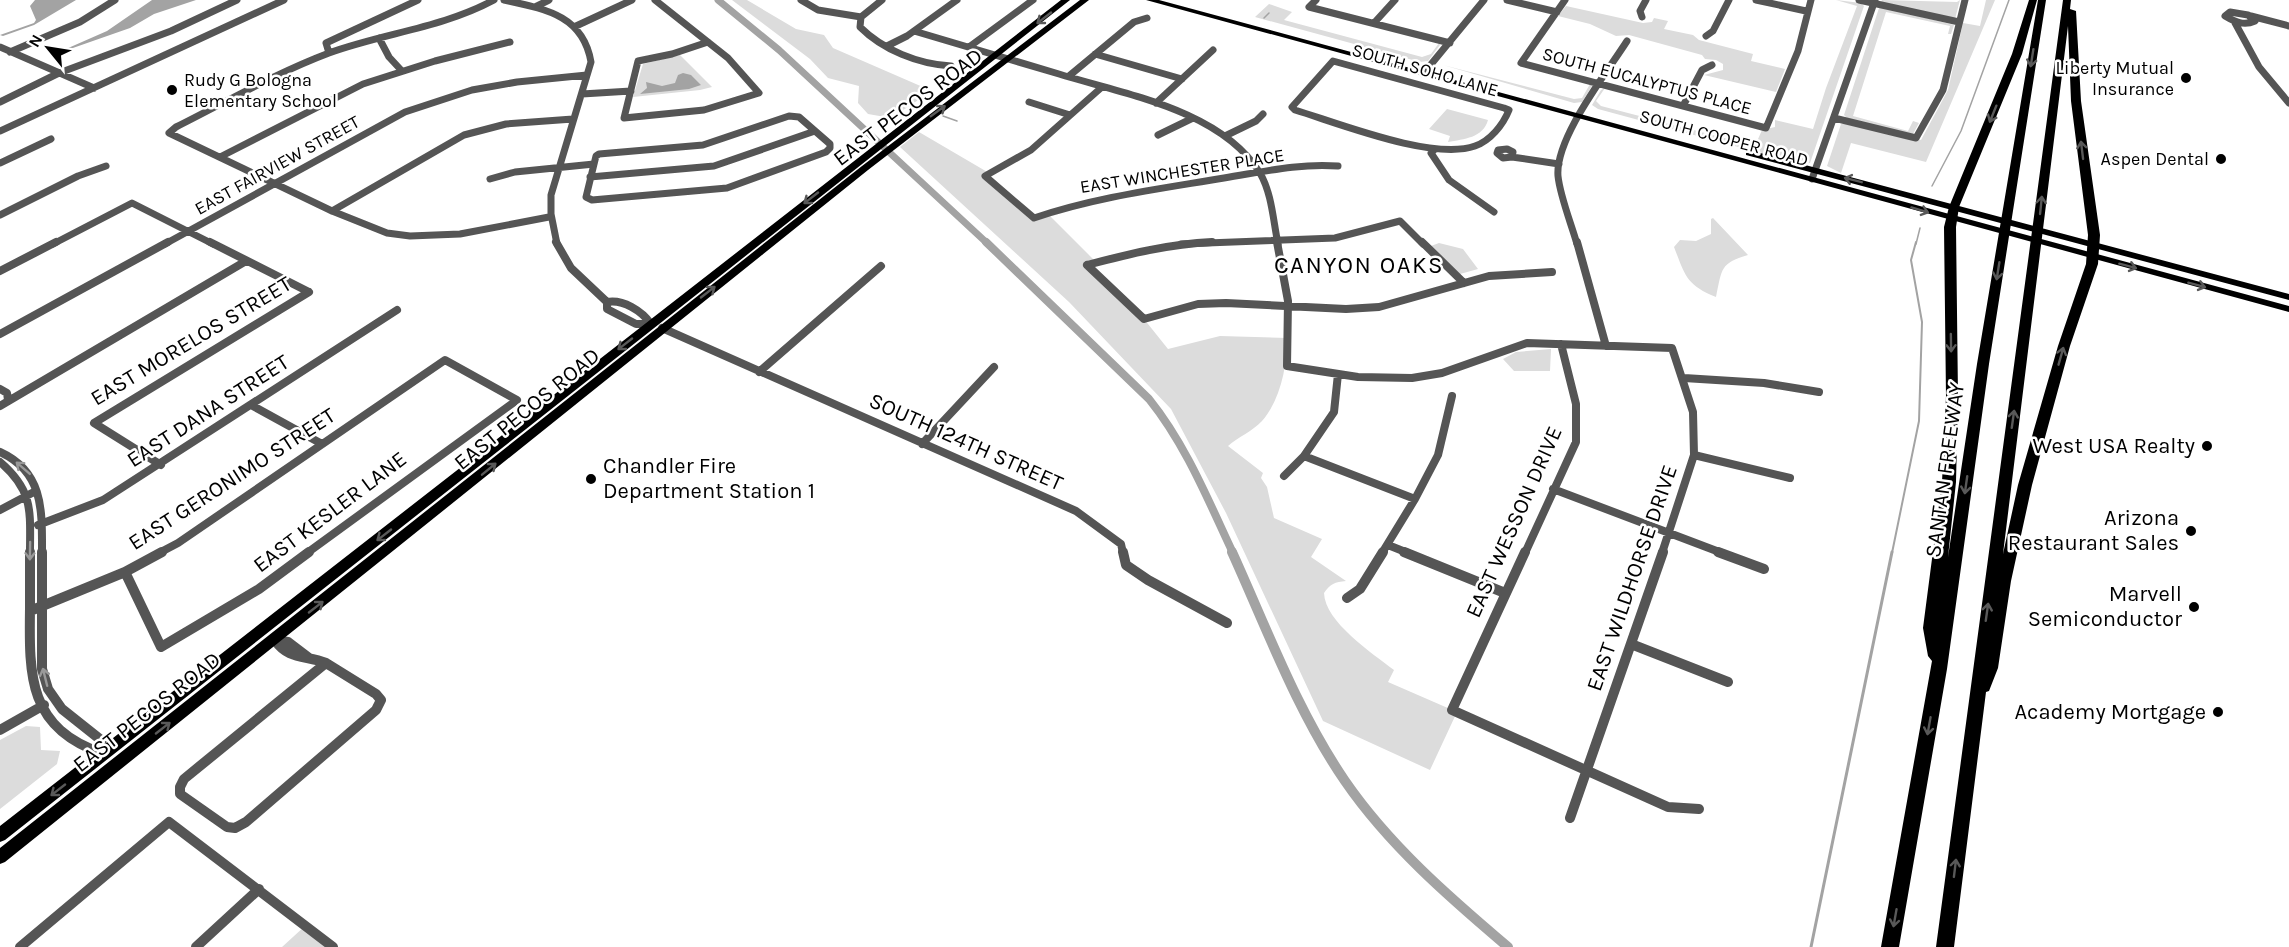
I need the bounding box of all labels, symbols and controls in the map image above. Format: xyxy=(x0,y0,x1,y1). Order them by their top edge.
one-way arrow xyxy=(1036,11,1052,24)
north arrow xyxy=(18,18,78,78)
text: N xyxy=(24,31,47,50)
street label: SOUTH SOHO LANE xyxy=(1349,39,1501,101)
street label: EAST PECOS ROAD xyxy=(828,42,988,172)
street label: SOUTH EUCALYPTUS PLACE xyxy=(1540,42,1754,120)
one-way arrow xyxy=(2027,47,2038,67)
place label: Liberty Mutual Insurance xyxy=(2056,57,2174,100)
place label: Rudy G Bologna Elementary School xyxy=(184,69,337,112)
marker: Liberty Mutual Insurance xyxy=(2179,71,2193,85)
marker: Rudy G Bologna Elementary School xyxy=(165,83,179,97)
one-way arrow xyxy=(930,105,946,117)
street label: SOUTH COOPER ROAD xyxy=(1637,105,1811,171)
one-way arrow xyxy=(1987,105,1998,123)
street label: EAST FAIRVIEW STREET xyxy=(191,110,363,220)
one-way arrow xyxy=(2076,141,2087,161)
street label: EAST WINCHESTER PLACE xyxy=(1078,144,1286,198)
place label: Aspen Dental xyxy=(2101,148,2209,170)
marker: Aspen Dental xyxy=(2214,152,2228,166)
one-way arrow xyxy=(1843,174,1862,186)
one-way arrow xyxy=(803,191,819,204)
one-way arrow xyxy=(2036,195,2047,215)
one-way arrow xyxy=(1910,205,1929,216)
district label: CANYON OAKS xyxy=(1274,251,1444,279)
one-way arrow xyxy=(1993,261,2004,280)
one-way arrow xyxy=(2118,261,2137,273)
street label: EAST MORELOS STREET xyxy=(86,271,296,411)
one-way arrow xyxy=(2188,279,2207,291)
one-way arrow xyxy=(700,286,716,299)
one-way arrow xyxy=(1945,333,1957,353)
one-way arrow xyxy=(617,338,633,351)
street label: EAST PECOS ROAD xyxy=(449,342,605,476)
one-way arrow xyxy=(2056,347,2067,366)
street label: EAST DANA STREET xyxy=(122,349,294,473)
street label: SANTAN FREEWAY xyxy=(1920,381,1970,559)
street label: SOUTH 124TH STREET xyxy=(865,387,1067,497)
street label: EAST GERONIMO STREET xyxy=(124,402,340,556)
one-way arrow xyxy=(2008,410,2019,429)
street label: EAST WESSON DRIVE xyxy=(1460,422,1568,622)
place label: West USA Realty xyxy=(2033,433,2195,459)
marker: West USA Realty xyxy=(2200,439,2214,453)
street label: EAST KESLER LANE xyxy=(248,446,412,578)
place label: Chandler Fire Department Station 1 xyxy=(603,453,815,504)
one-way arrow xyxy=(16,461,31,475)
street label: EAST WILDHORSE DRIVE xyxy=(1581,462,1683,694)
one-way arrow xyxy=(481,463,497,476)
marker: Chandler Fire Department Station 1 xyxy=(584,472,598,486)
one-way arrow xyxy=(1960,474,1971,494)
place label: Arizona Restaurant Sales xyxy=(2008,505,2179,556)
marker: Arizona Restaurant Sales xyxy=(2184,524,2198,538)
one-way arrow xyxy=(376,529,392,542)
one-way arrow xyxy=(25,541,36,561)
place label: Marvell Semiconductor xyxy=(2028,581,2182,632)
one-way arrow xyxy=(308,600,324,613)
marker: Marvell Semiconductor xyxy=(2187,600,2201,614)
one-way arrow xyxy=(1982,603,1993,623)
street label: EAST PECOS ROAD xyxy=(68,646,226,778)
one-way arrow xyxy=(38,668,50,687)
place label: Academy Mortgage xyxy=(2014,699,2206,725)
marker: Academy Mortgage xyxy=(2211,705,2225,719)
one-way arrow xyxy=(1923,716,1934,736)
one-way arrow xyxy=(155,722,171,735)
one-way arrow xyxy=(50,783,66,796)
one-way arrow xyxy=(1950,859,1961,879)
one-way arrow xyxy=(1890,908,1901,928)

